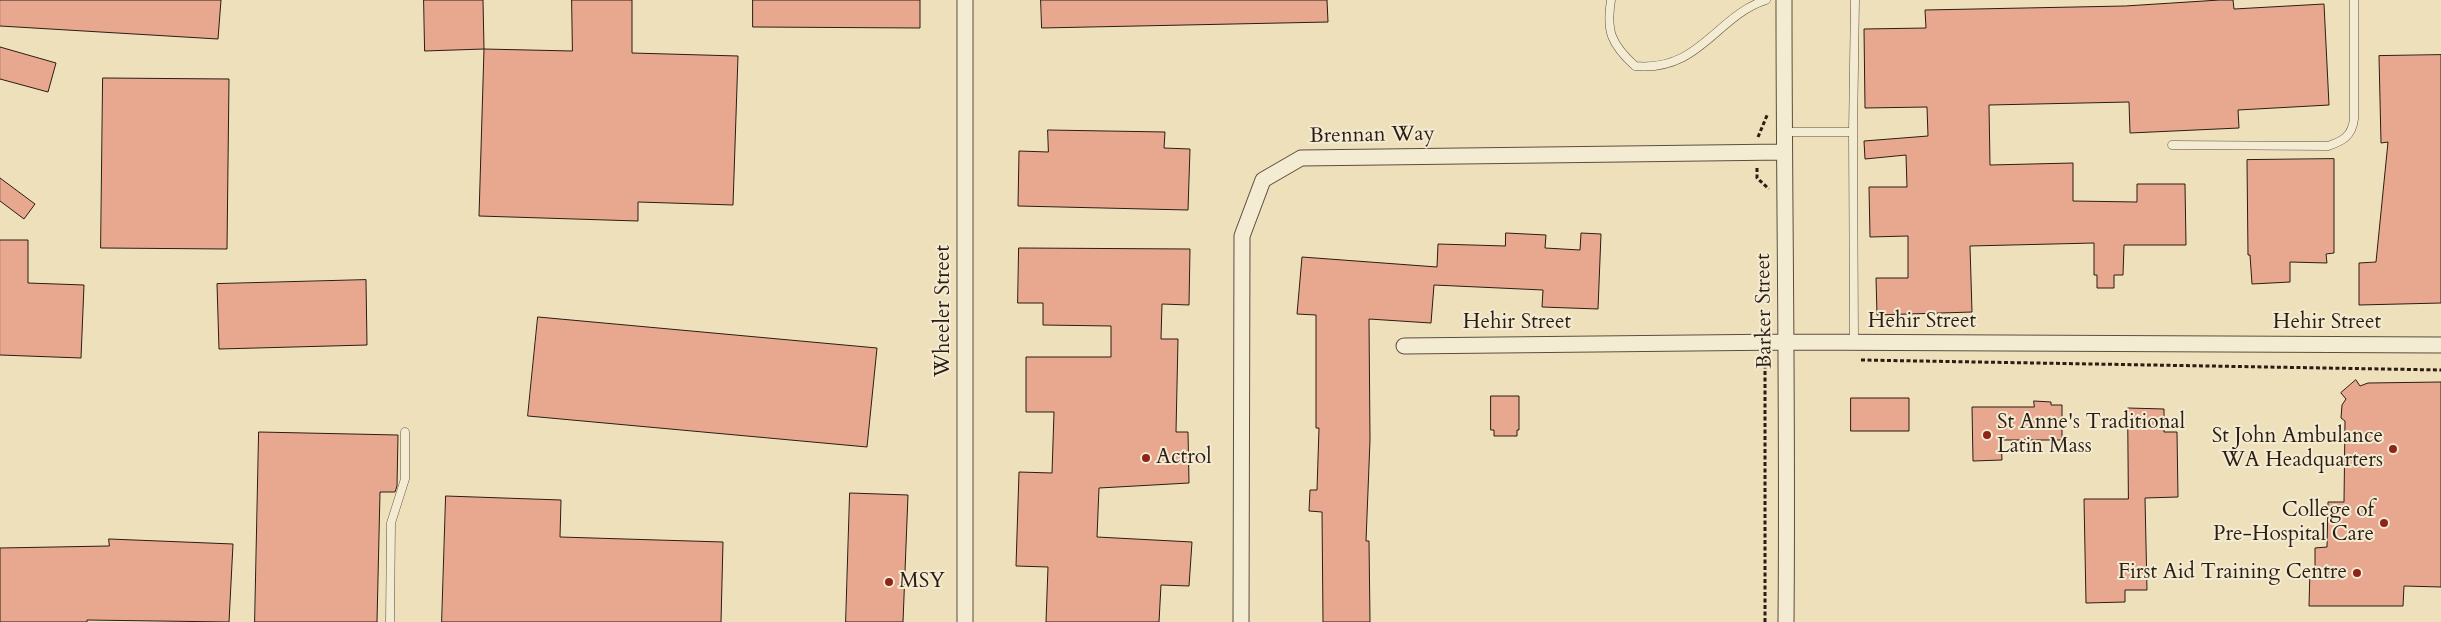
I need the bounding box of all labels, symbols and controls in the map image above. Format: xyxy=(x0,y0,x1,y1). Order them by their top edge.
street label: Brennan Way xyxy=(1309,122,1435,150)
street label: Wheeler Street xyxy=(931,245,957,377)
street label: Barker Street xyxy=(1751,253,1779,369)
street label: Hehir Street xyxy=(1868,309,1976,335)
street label: Hehir Street xyxy=(1463,310,1571,336)
street label: Hehir Street xyxy=(2273,310,2381,336)
place label: St Anne's Traditional Latin Mass xyxy=(1997,410,2185,460)
place label: St John Ambulance WA Headquarters xyxy=(2212,424,2383,474)
marker: St Anne's Traditional Latin Mass xyxy=(1981,429,1993,441)
marker: St John Ambulance WA Headquarters xyxy=(2387,443,2399,455)
place label: Actrol xyxy=(1156,445,1212,471)
marker: Actrol xyxy=(1140,452,1152,464)
place label: College of Pre-Hospital Care xyxy=(2213,498,2374,548)
marker: College of Pre-Hospital Care xyxy=(2378,517,2390,529)
place label: First Aid Training Centre xyxy=(2118,560,2347,586)
marker: First Aid Training Centre xyxy=(2351,567,2363,579)
place label: MSY xyxy=(899,569,945,595)
marker: MSY xyxy=(883,576,895,588)

